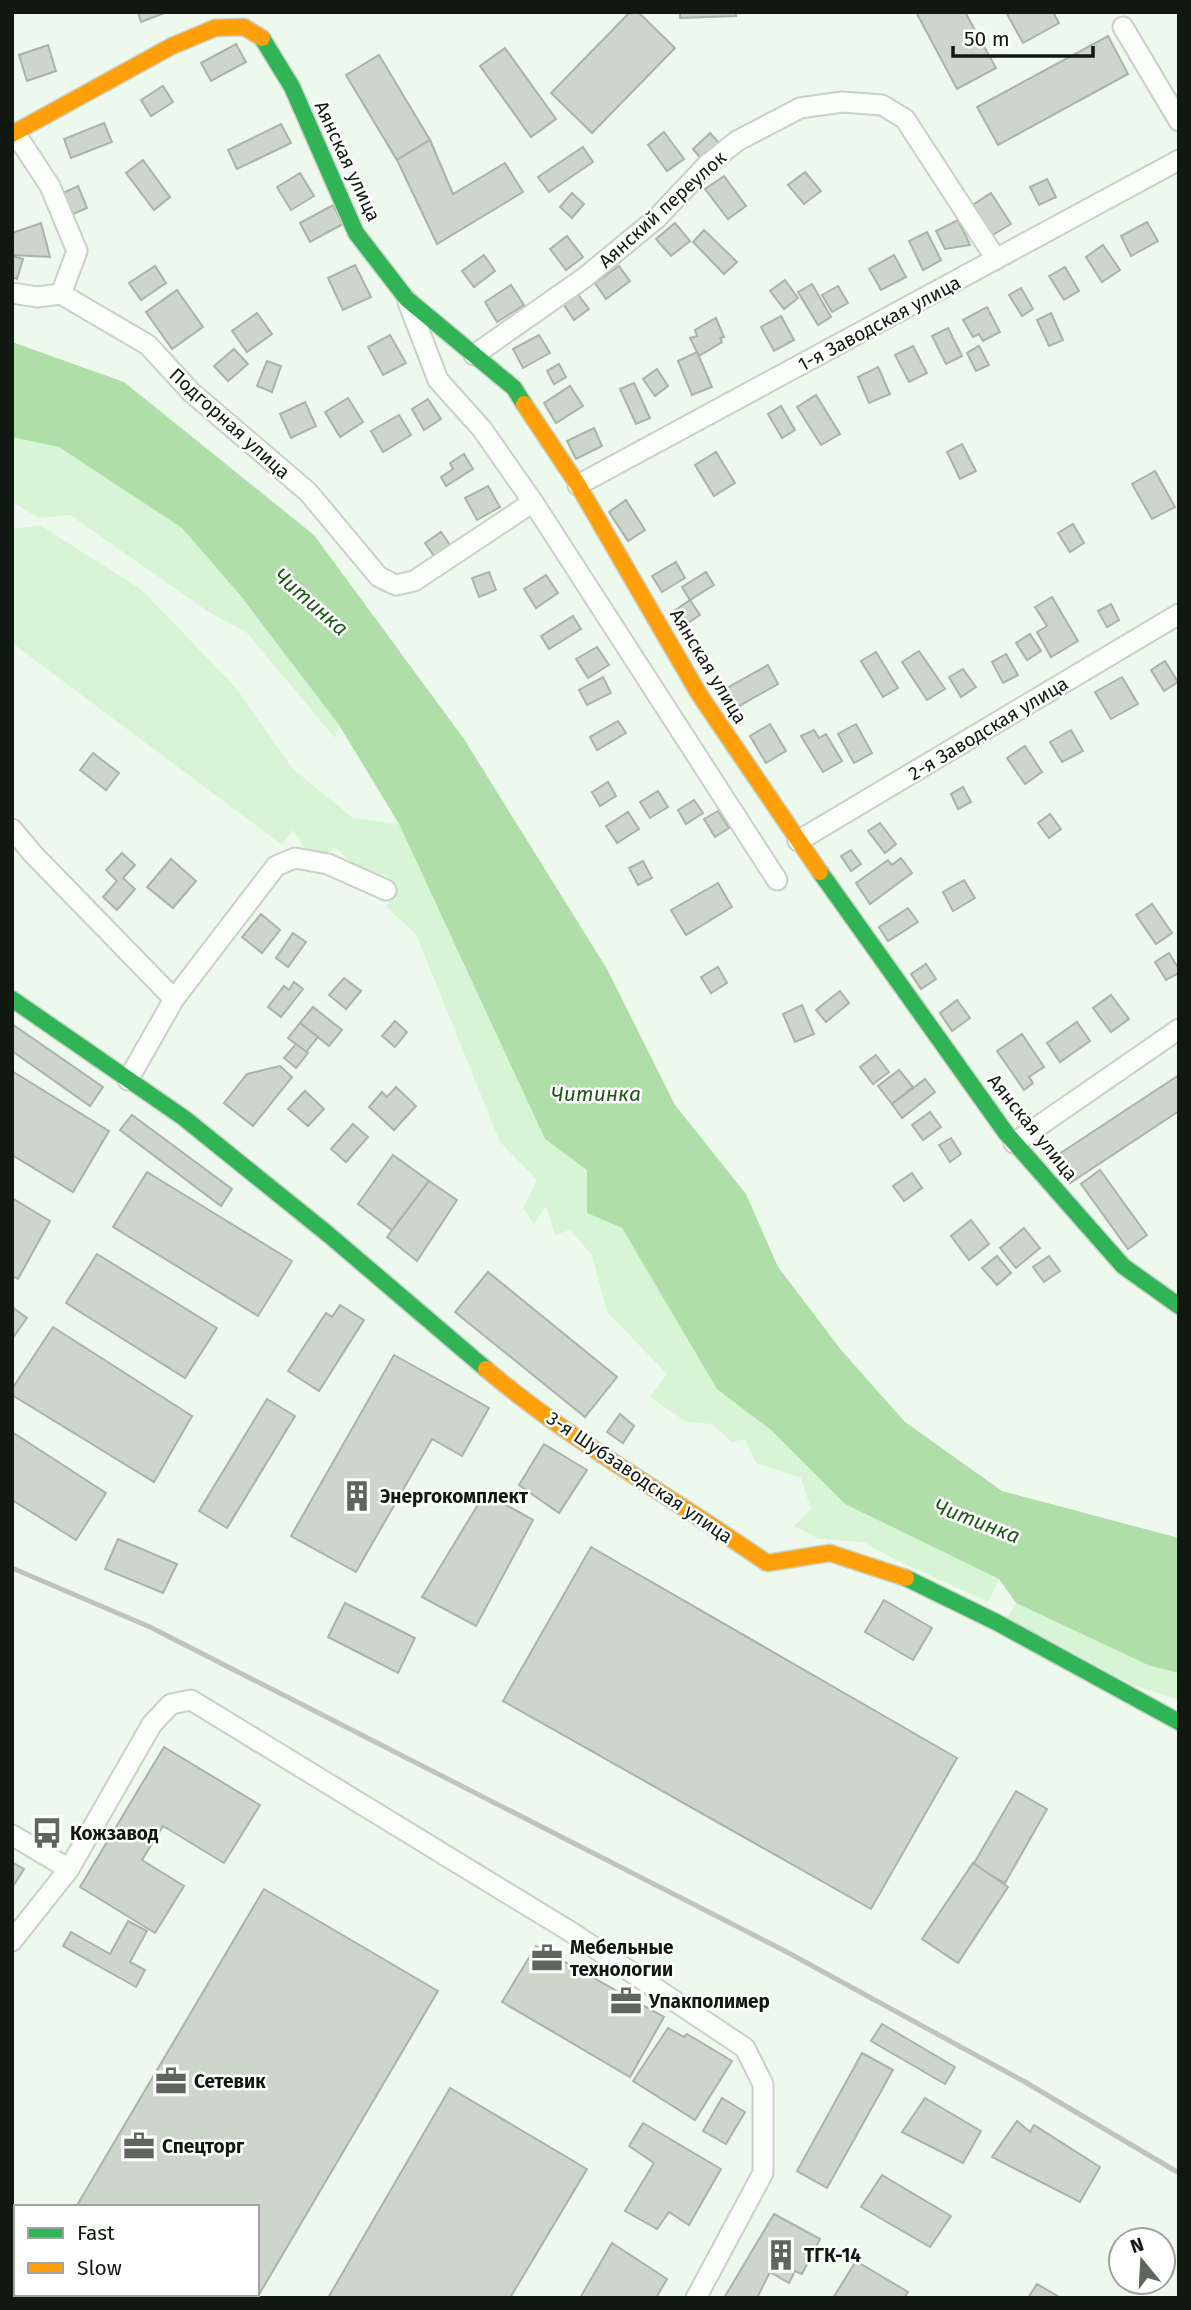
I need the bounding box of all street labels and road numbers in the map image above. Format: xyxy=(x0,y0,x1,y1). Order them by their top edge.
street label: Аянская улица xyxy=(310,97,385,225)
street label: Аянский переулок xyxy=(594,146,731,273)
street label: 1-я Заводская улица xyxy=(794,271,964,376)
street label: Подгорная улица xyxy=(165,363,295,484)
street label: Аянская улица xyxy=(665,605,752,728)
street label: 2-я Заводская улица xyxy=(904,672,1072,785)
street label: Аянская улица xyxy=(983,1070,1082,1185)
street label: 3-я Шубзаводская улица xyxy=(543,1407,737,1548)

